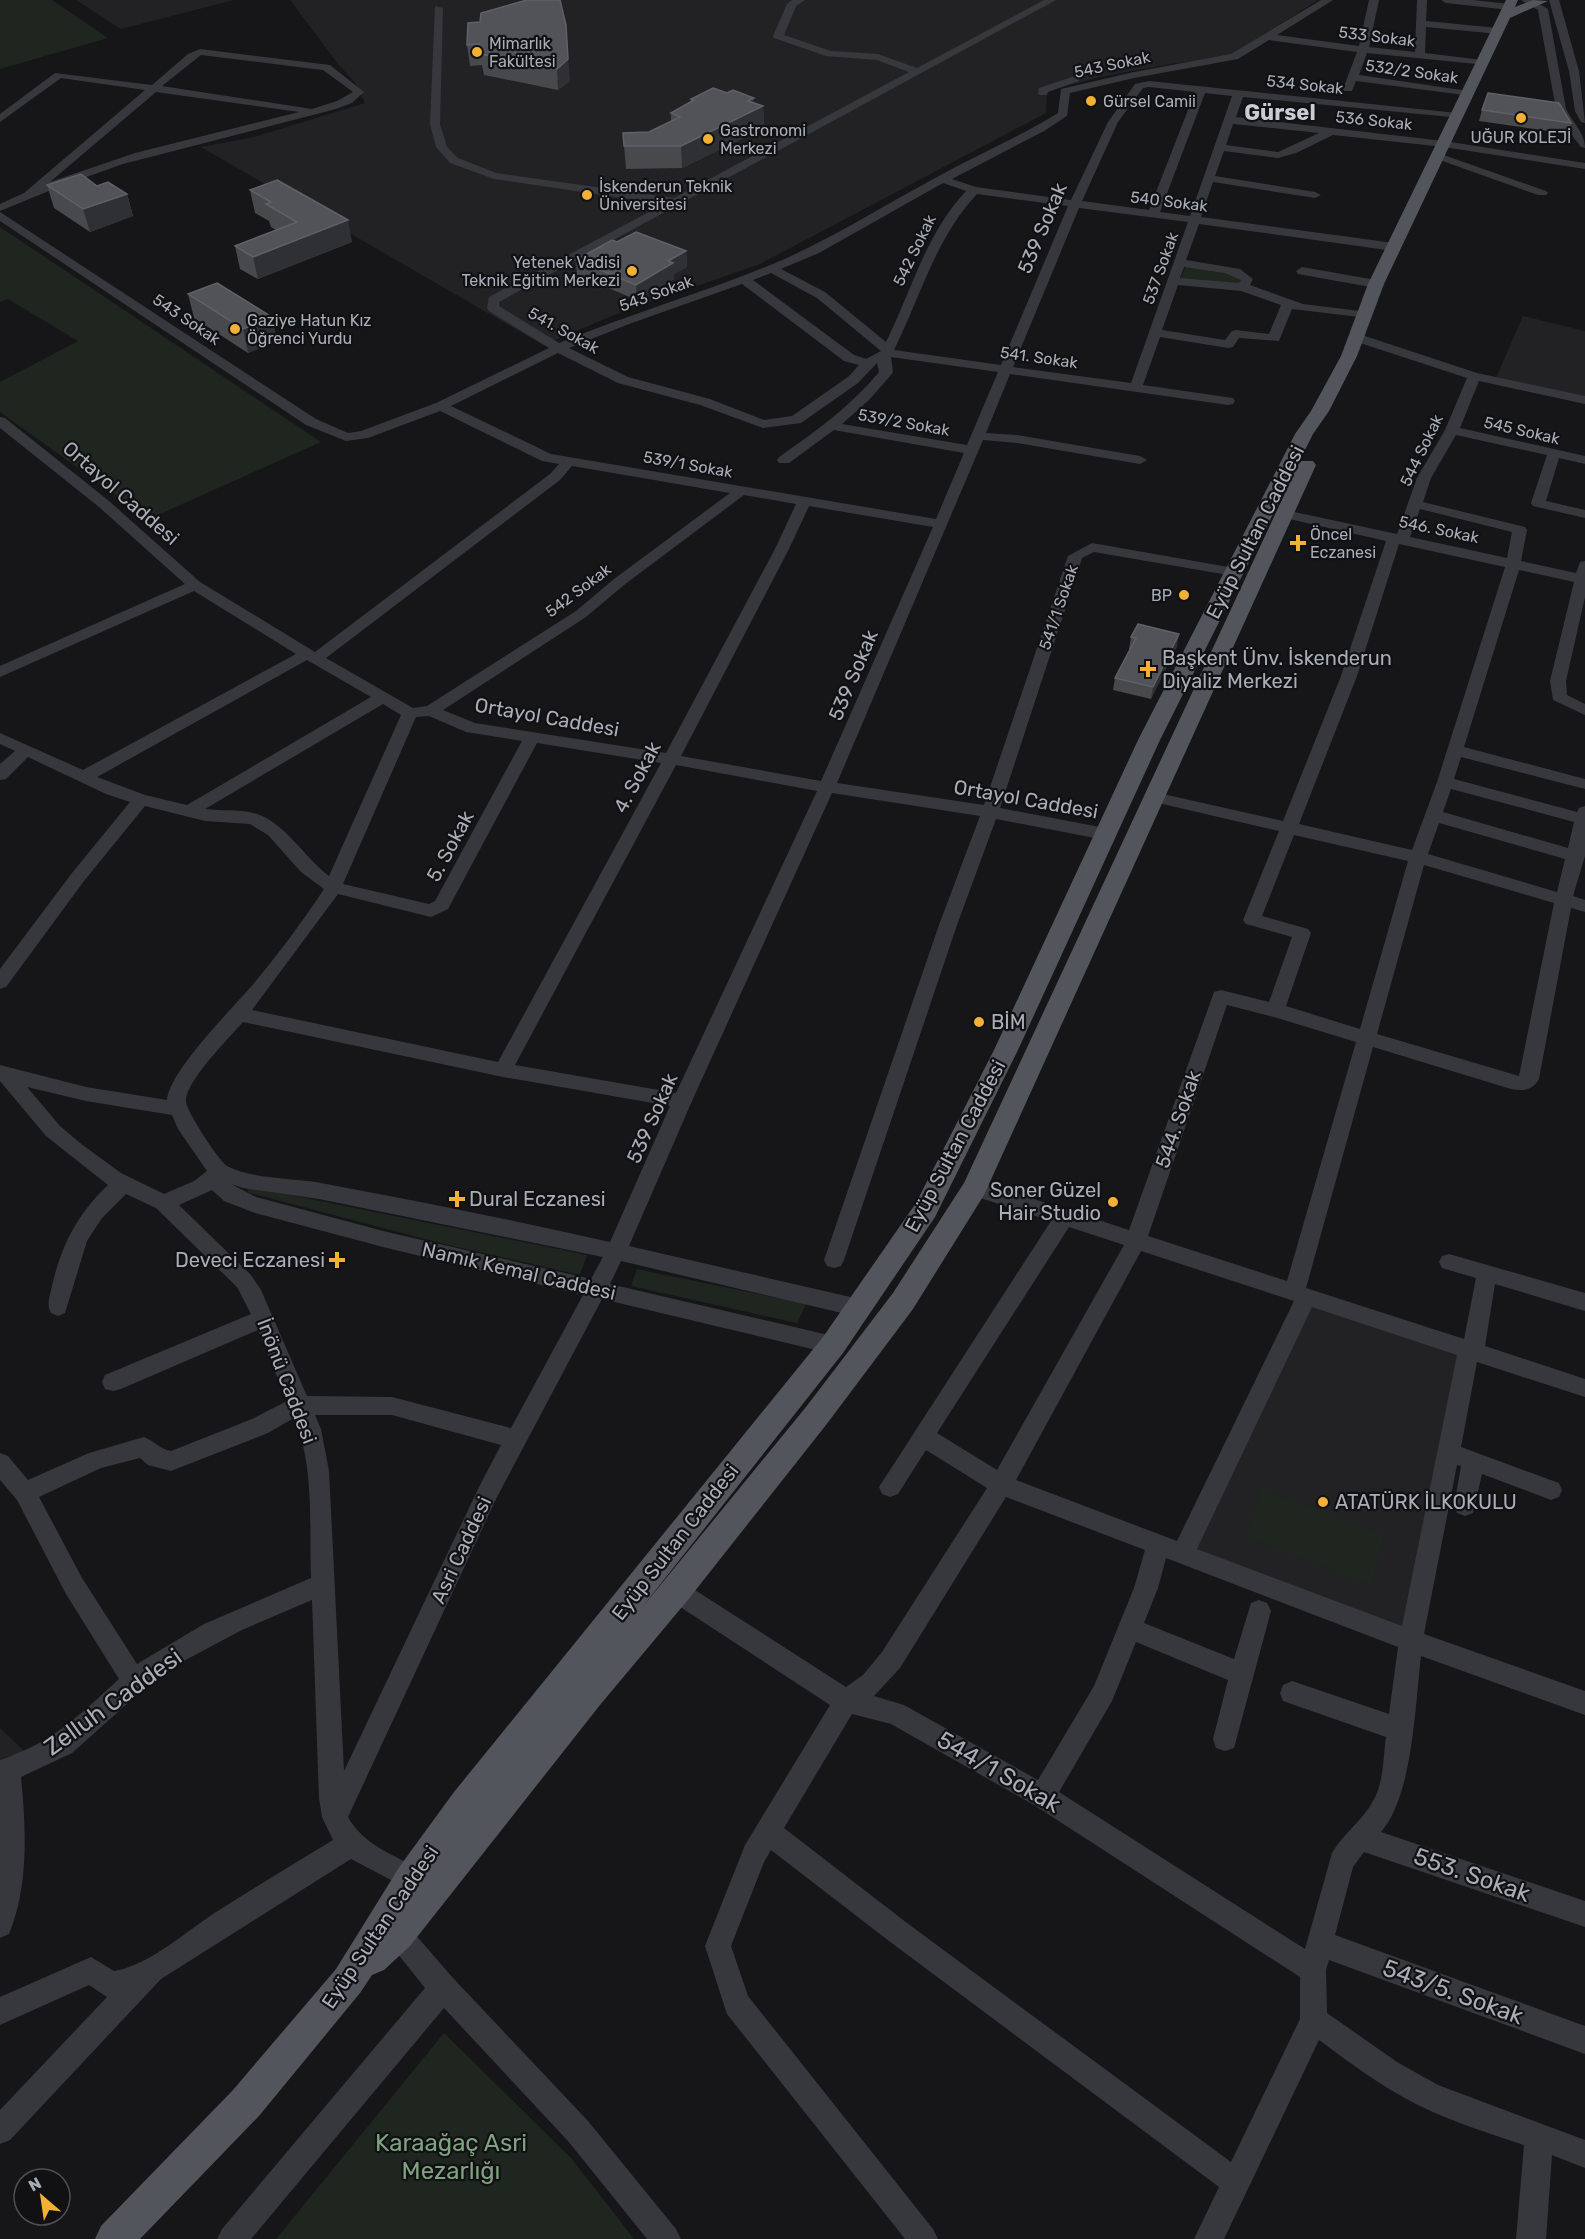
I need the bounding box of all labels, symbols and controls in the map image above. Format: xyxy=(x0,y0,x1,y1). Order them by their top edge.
street label: 533 Sokak xyxy=(1338,22,1417,51)
place label: Mimarlık Fakültesi xyxy=(489,34,556,71)
marker: Mimarlık Fakültesi xyxy=(470,45,484,59)
street label: 543 Sokak xyxy=(1072,47,1153,82)
street label: 532/2 Sokak xyxy=(1364,56,1460,88)
street label: 534 Sokak xyxy=(1266,71,1345,98)
place label: Gürsel Camii xyxy=(1103,92,1196,111)
marker: Gürsel Camii xyxy=(1084,94,1098,108)
district label: Gürsel xyxy=(1244,99,1316,126)
street label: 536 Sokak xyxy=(1335,107,1414,134)
marker: UĞUR KOLEJİ xyxy=(1514,111,1528,125)
place label: Gastronomi Merkezi xyxy=(720,121,806,158)
place label: UĞUR KOLEJİ xyxy=(1471,128,1571,147)
marker: Gastronomi Merkezi xyxy=(701,132,715,146)
place label: İskenderun Teknik Üniversitesi xyxy=(599,177,733,214)
street label: 539 Sokak xyxy=(1012,178,1072,277)
street label: 540 Sokak xyxy=(1129,187,1209,216)
marker: İskenderun Teknik Üniversitesi xyxy=(580,188,594,202)
street label: 542 Sokak xyxy=(889,211,940,289)
street label: 537 Sokak xyxy=(1139,229,1183,307)
place label: Yetenek Vadisi Teknik Eğitim Merkezi xyxy=(462,253,620,290)
marker: Yetenek Vadisi Teknik Eğitim Merkezi xyxy=(625,264,639,278)
street label: 543 Sokak xyxy=(617,271,696,316)
street label: 543 Sokak xyxy=(149,290,225,349)
street label: 541. Sokak xyxy=(525,303,603,358)
place label: Gaziye Hatun Kız Öğrenci Yurdu xyxy=(247,311,371,348)
marker: Gaziye Hatun Kız Öğrenci Yurdu xyxy=(228,322,242,336)
street label: 541. Sokak xyxy=(999,343,1080,372)
street label: 539/2 Sokak xyxy=(857,405,952,440)
street label: 544 Sokak xyxy=(1396,411,1447,489)
street label: 545 Sokak xyxy=(1482,413,1562,449)
street label: Ortayol Caddesi xyxy=(58,436,184,550)
street label: Eyüp Sultan Caddesi xyxy=(1201,441,1309,623)
street label: 539/1 Sokak xyxy=(642,447,735,482)
street label: 546. Sokak xyxy=(1397,512,1481,547)
place label: Öncel Eczanesi xyxy=(1310,525,1376,562)
marker: Öncel Eczanesi xyxy=(1291,536,1305,550)
street label: 542 Sokak xyxy=(542,559,615,621)
street label: 541/1 Sokak xyxy=(1035,561,1082,652)
place label: BP xyxy=(1151,586,1172,605)
marker: BP xyxy=(1177,588,1191,602)
street label: 539 Sokak xyxy=(823,625,883,724)
place label: Başkent Ünv. İskenderun Diyaliz Merkezi xyxy=(1162,646,1392,693)
marker: Başkent Ünv. İskenderun Diyaliz Merkezi xyxy=(1139,660,1157,678)
street label: Ortayol Caddesi xyxy=(473,692,621,742)
street label: 4. Sokak xyxy=(608,737,666,817)
street label: Ortayol Caddesi xyxy=(952,774,1100,824)
street label: 5. Sokak xyxy=(421,806,479,886)
place label: BİM xyxy=(991,1010,1026,1034)
marker: BİM xyxy=(972,1015,986,1029)
street label: Eyüp Sultan Caddesi xyxy=(899,1056,1011,1236)
street label: 544. Sokak xyxy=(1150,1066,1206,1171)
street label: 539 Sokak xyxy=(622,1069,683,1167)
place label: Soner Güzel Hair Studio xyxy=(990,1178,1101,1225)
place label: Dural Eczanesi xyxy=(469,1187,606,1211)
marker: Dural Eczanesi xyxy=(450,1192,464,1206)
marker: Soner Güzel Hair Studio xyxy=(1106,1195,1120,1209)
street label: Namık Kemal Caddesi xyxy=(420,1237,618,1305)
place label: Deveci Eczanesi xyxy=(175,1248,325,1272)
marker: Deveci Eczanesi xyxy=(330,1253,344,1267)
street label: İnönü Caddesi xyxy=(252,1315,322,1447)
street label: Eyüp Sultan Caddesi xyxy=(607,1459,743,1625)
place label: ATATÜRK İLKOKULU xyxy=(1335,1490,1517,1514)
street label: Asri Caddesi xyxy=(426,1493,496,1607)
marker: ATATÜRK İLKOKULU xyxy=(1316,1495,1330,1509)
street label: Zelluh Caddesi xyxy=(39,1643,187,1761)
street label: 544/1 Sokak xyxy=(932,1725,1066,1819)
street label: Eyüp Sultan Caddesi xyxy=(317,1841,443,2013)
street label: 553. Sokak xyxy=(1410,1842,1535,1908)
street label: 543/5. Sokak xyxy=(1379,1954,1528,2031)
park label: Karaağaç Asri Mezarlığı xyxy=(375,2129,527,2185)
north arrow xyxy=(12,2167,72,2227)
text: N xyxy=(25,2173,45,2195)

